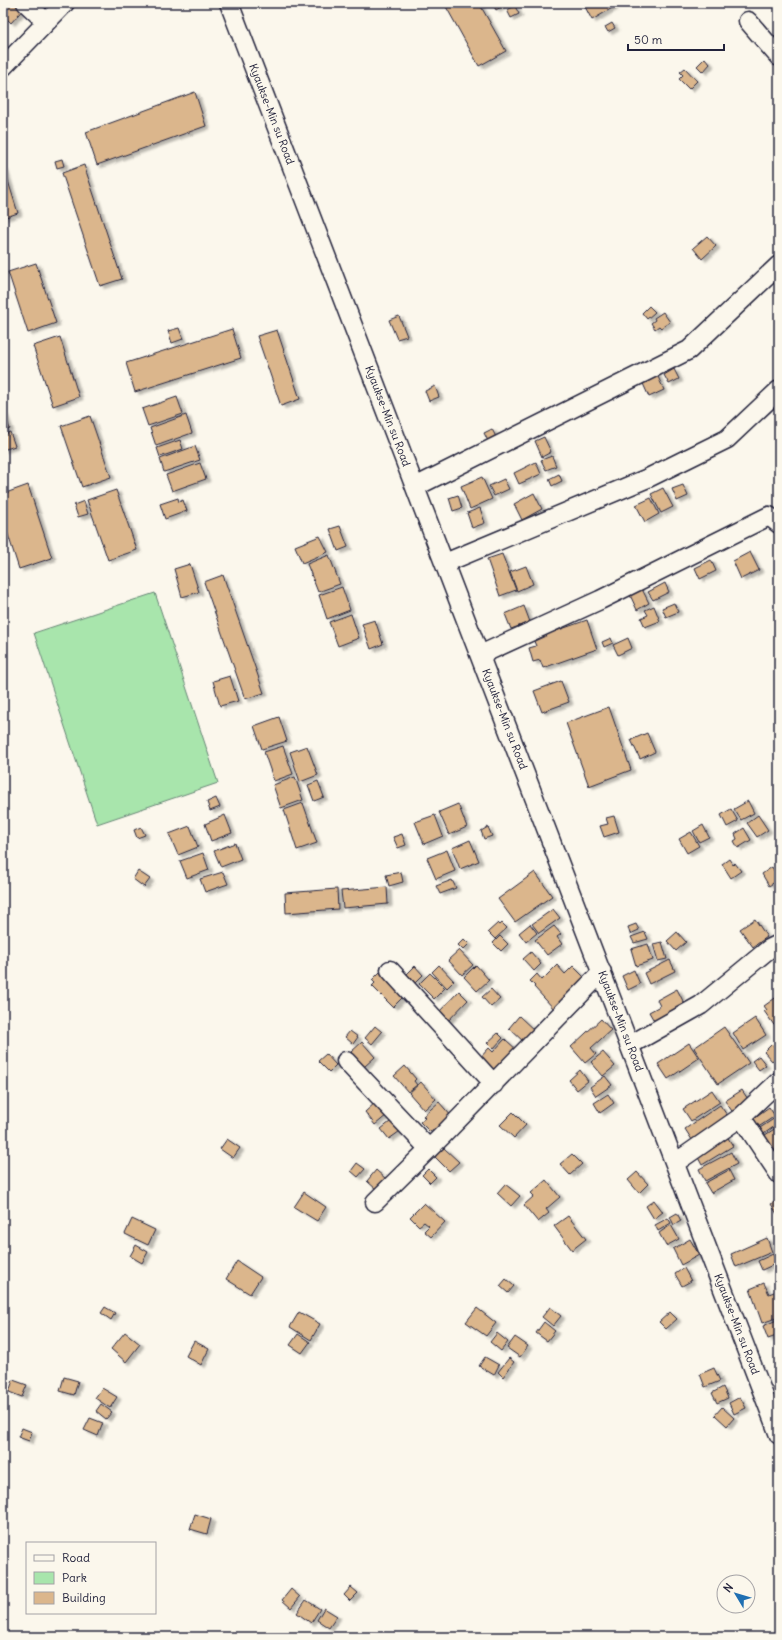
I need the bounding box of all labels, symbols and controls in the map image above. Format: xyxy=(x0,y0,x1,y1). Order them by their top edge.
scale bar xyxy=(628,26,724,52)
text: 50 m xyxy=(634,32,663,47)
street label: Kyaukse-Min su Road xyxy=(246,62,298,167)
street label: Kyaukse-Min su Road xyxy=(362,364,414,469)
street label: Kyaukse-Min su Road xyxy=(479,667,531,772)
street label: Kyaukse-Min su Road xyxy=(595,969,647,1074)
street label: Kyaukse-Min su Road xyxy=(711,1272,763,1377)
legend xyxy=(26,1542,156,1614)
text: Road xyxy=(62,1550,90,1565)
text: Park xyxy=(62,1570,87,1585)
north arrow xyxy=(716,1574,756,1614)
text: N xyxy=(720,1581,736,1595)
text: Building xyxy=(62,1590,106,1605)

